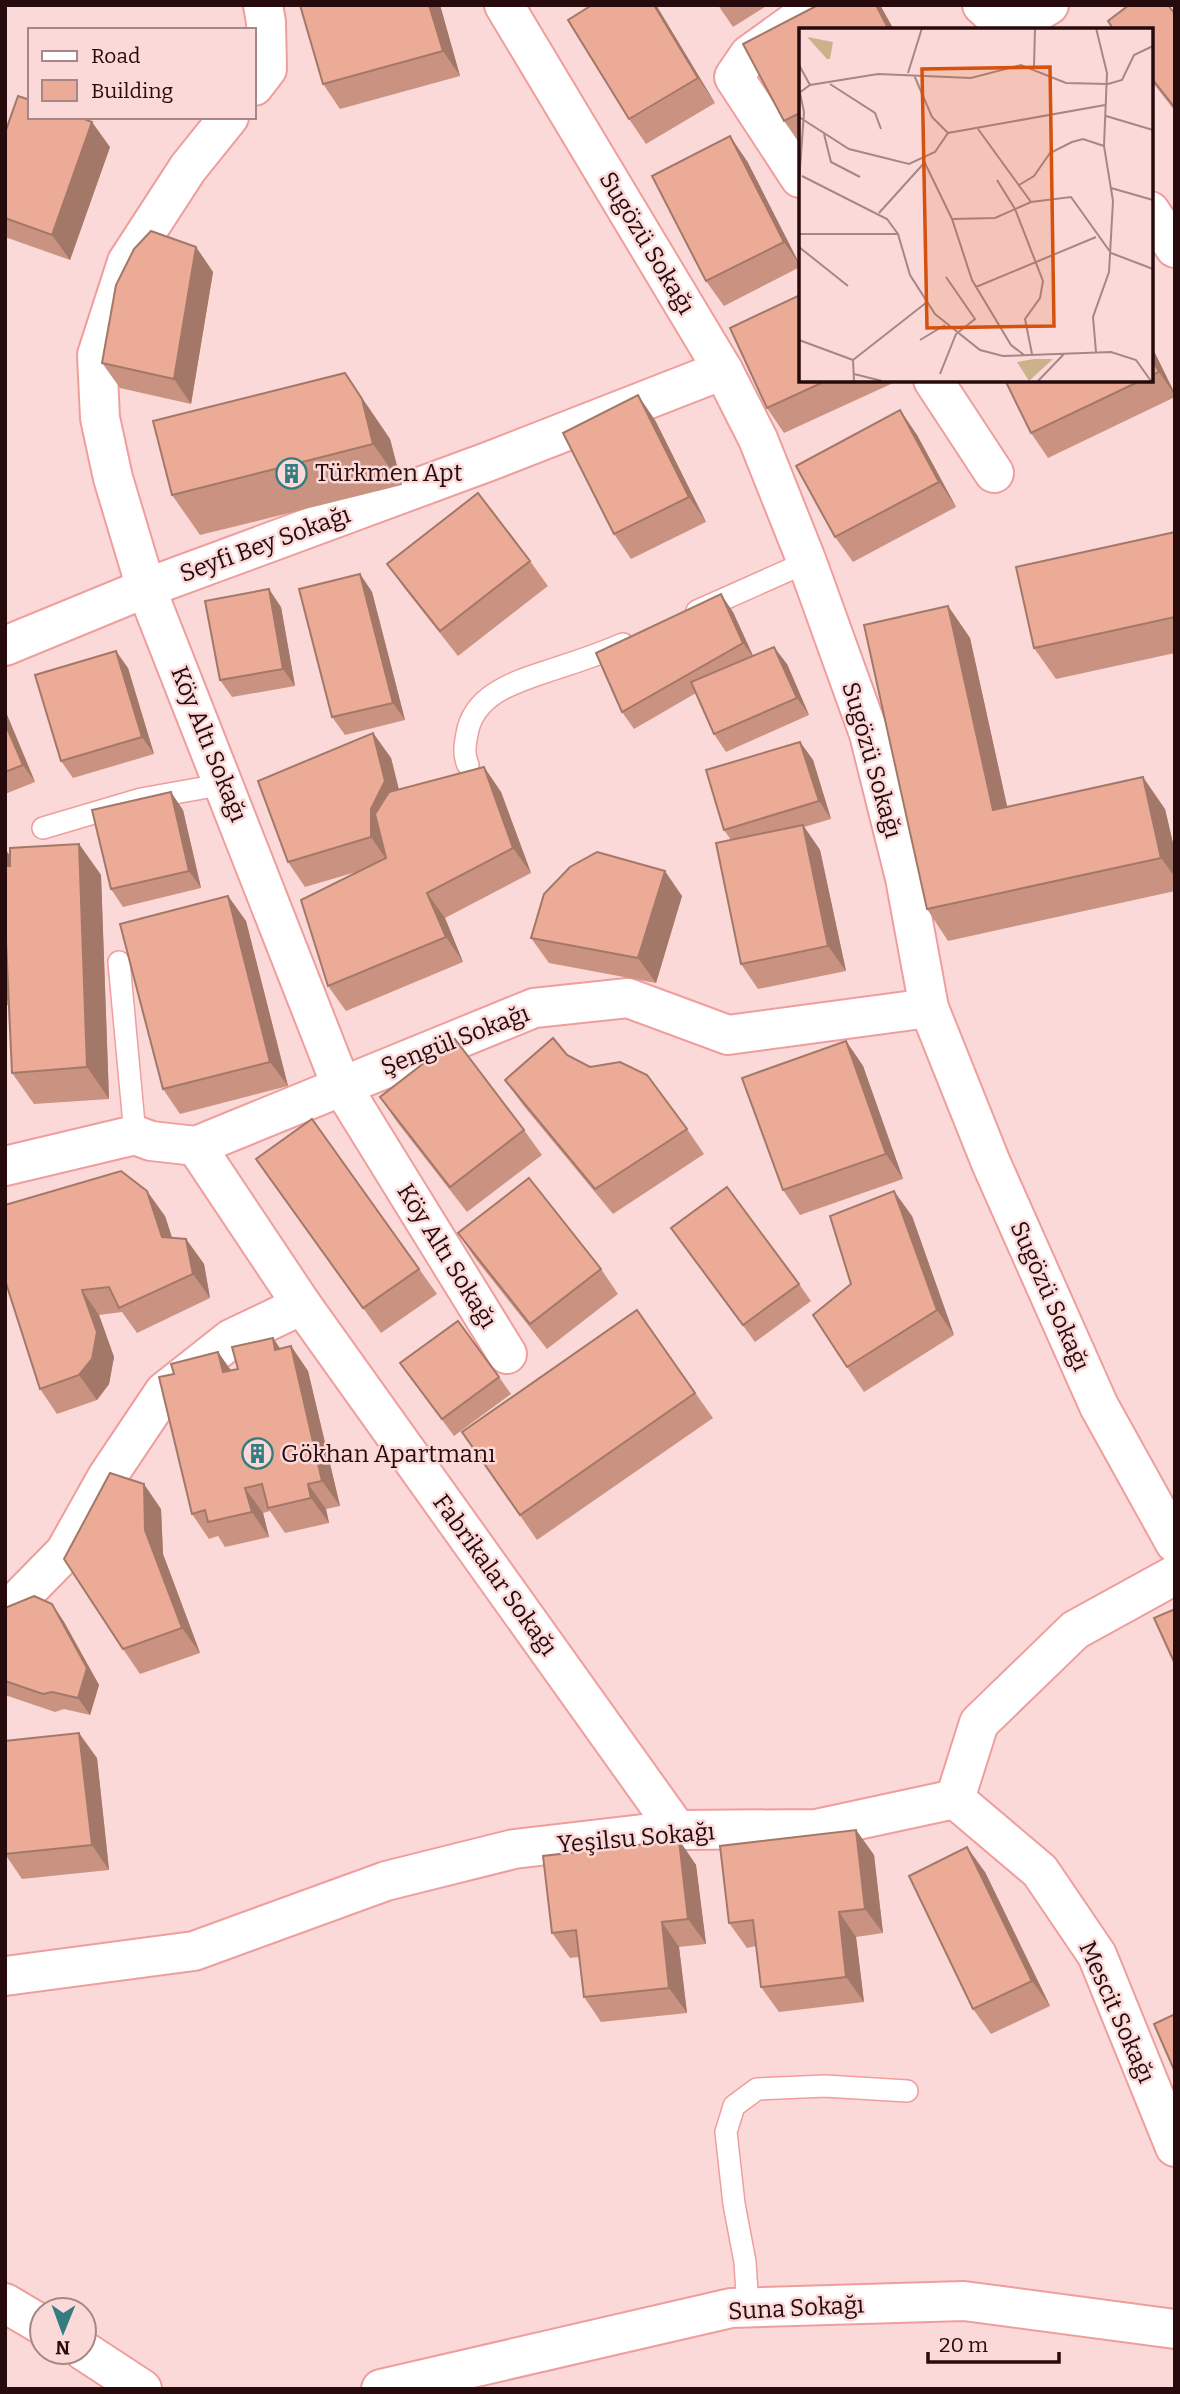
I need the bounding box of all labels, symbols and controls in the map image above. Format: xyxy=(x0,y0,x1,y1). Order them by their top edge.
legend xyxy=(28,28,256,119)
inset map xyxy=(799,28,1152,382)
text: Road xyxy=(91,43,140,69)
text: Building xyxy=(91,78,174,104)
street label: Sugözü Sokağı xyxy=(593,167,701,319)
building icon: Türkmen Apt xyxy=(275,456,309,490)
place label: Türkmen Apt xyxy=(315,459,463,487)
street label: Seyfi Bey Sokağı xyxy=(176,500,354,588)
street label: Köy Altı Sokağı xyxy=(165,662,253,826)
street label: Sugözü Sokağı xyxy=(836,679,908,841)
street label: Şengül Sokağı xyxy=(377,999,533,1081)
street label: Köy Altı Sokağı xyxy=(391,1179,503,1333)
street label: Sugözü Sokağı xyxy=(1004,1217,1096,1375)
building icon: Gökhan Apartmanı xyxy=(241,1437,275,1471)
place label: Gökhan Apartmanı xyxy=(281,1440,495,1468)
street label: Fabrikalar Sokağı xyxy=(427,1489,563,1661)
street label: Yeşilsu Sokağı xyxy=(556,1817,716,1859)
street label: Mescit Sokağı xyxy=(1073,1937,1161,2087)
street label: Suna Sokağı xyxy=(727,2290,865,2326)
north arrow xyxy=(28,2296,98,2366)
scale bar xyxy=(928,2320,1059,2364)
text: 20 m xyxy=(939,2332,988,2358)
text: N xyxy=(55,2336,70,2359)

